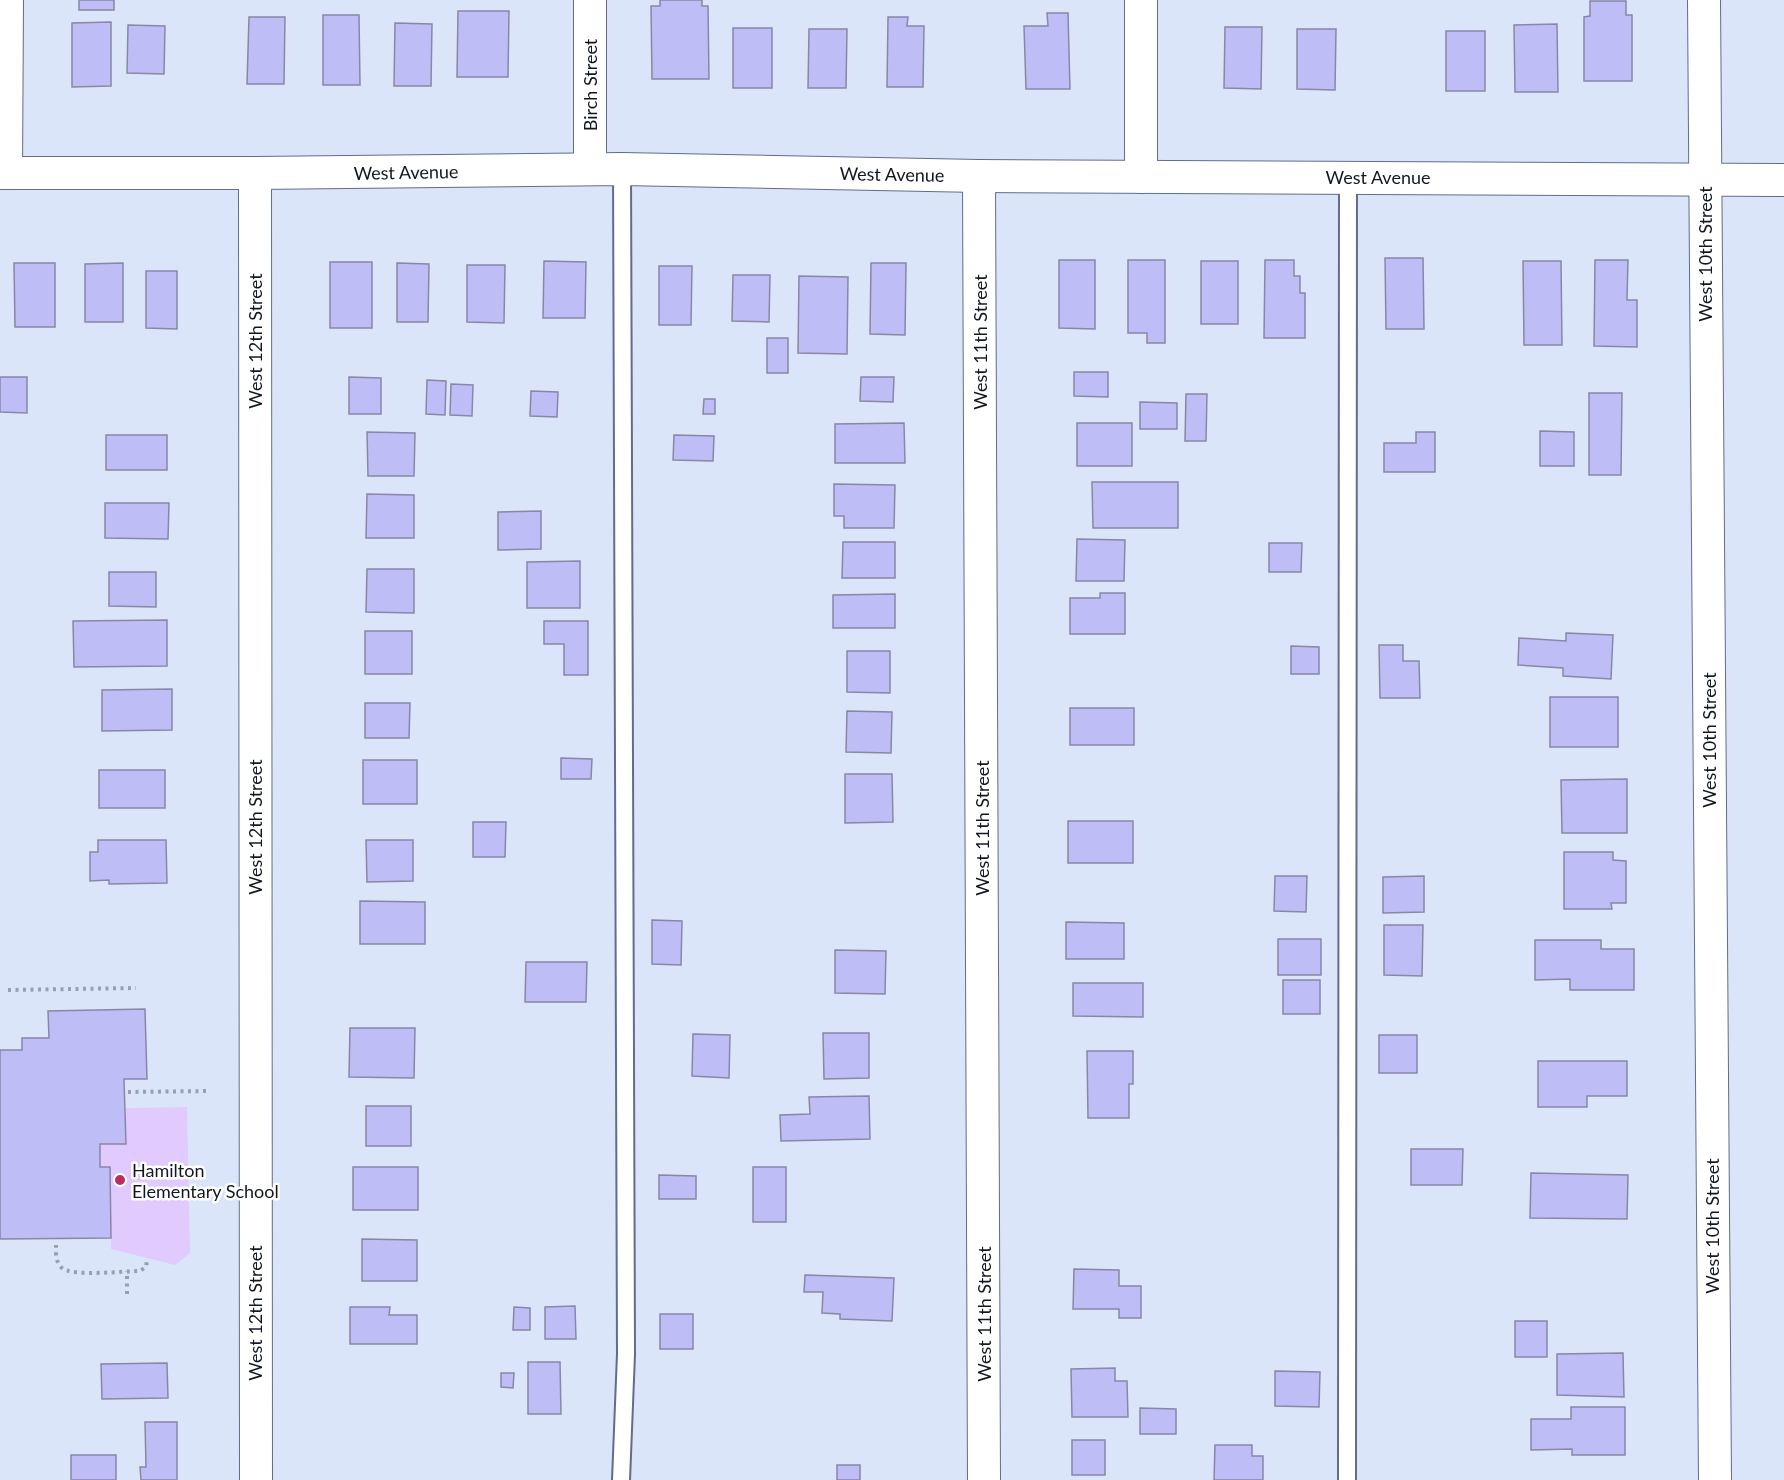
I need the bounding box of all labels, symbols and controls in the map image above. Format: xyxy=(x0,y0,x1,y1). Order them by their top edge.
street label: Birch Street xyxy=(579,38,601,131)
street label: West Avenue xyxy=(353,160,459,184)
street label: West Avenue xyxy=(839,162,945,186)
street label: West Avenue xyxy=(1326,166,1430,188)
street label: West 10th Street xyxy=(1694,186,1716,322)
street label: West 12th Street xyxy=(244,273,266,409)
street label: West 11th Street xyxy=(969,274,991,410)
street label: West 10th Street xyxy=(1698,672,1720,808)
street label: West 12th Street xyxy=(244,759,266,895)
street label: West 11th Street xyxy=(971,760,993,896)
street label: West 10th Street xyxy=(1701,1158,1723,1294)
place label: Hamilton Elementary School xyxy=(132,1159,279,1202)
marker: Hamilton Elementary School xyxy=(113,1173,127,1187)
street label: West 12th Street xyxy=(244,1245,266,1381)
street label: West 11th Street xyxy=(973,1246,995,1382)

